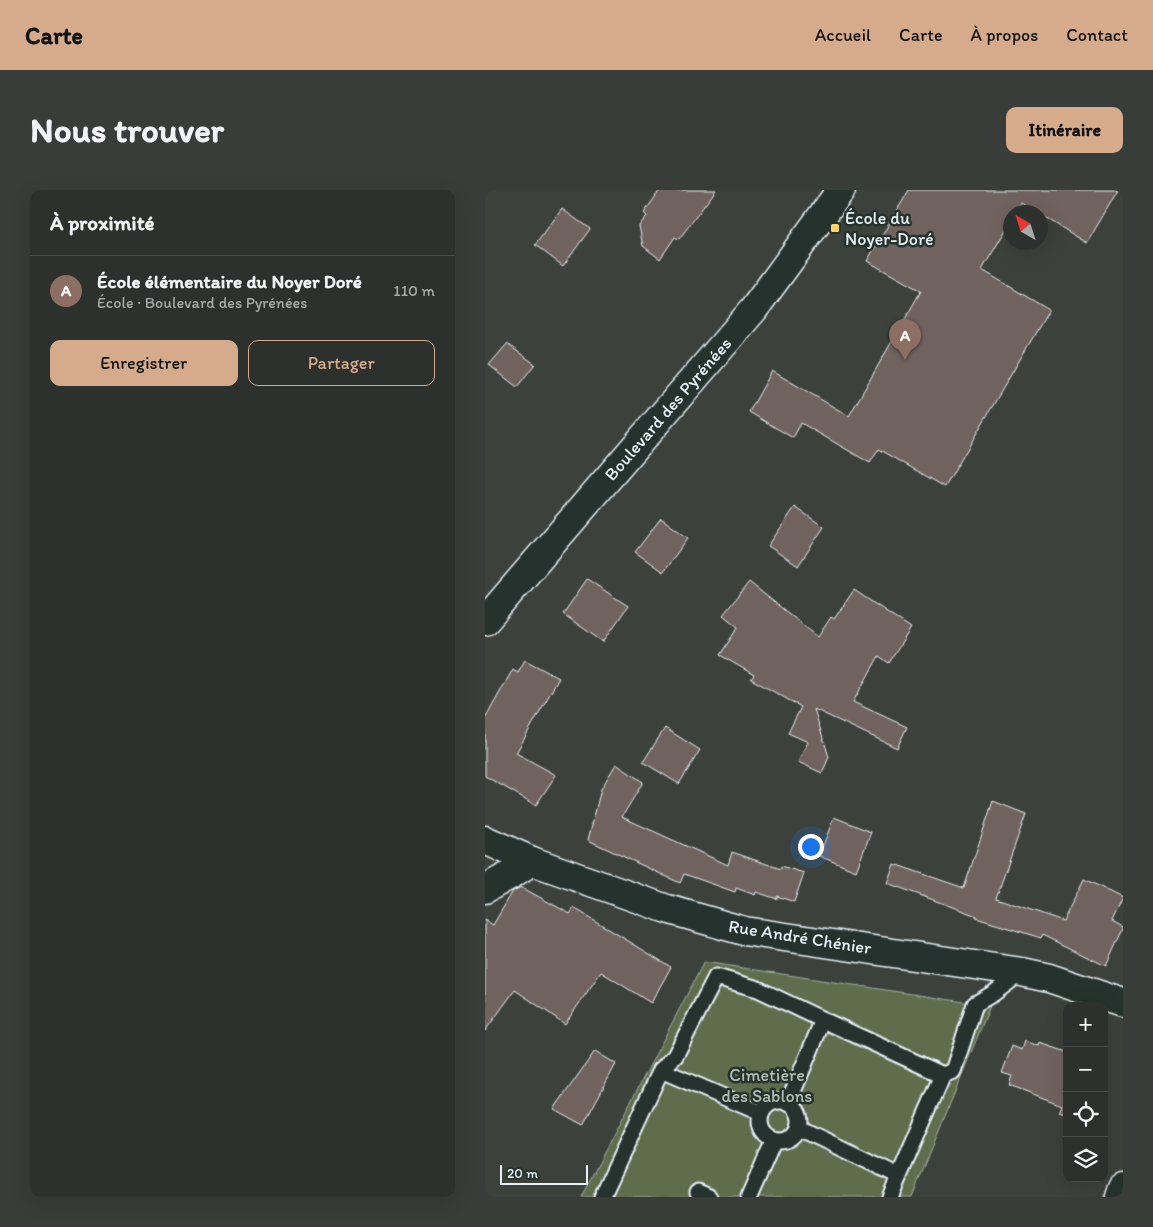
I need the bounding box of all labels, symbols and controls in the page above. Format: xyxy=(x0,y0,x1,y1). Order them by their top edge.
text: Carte xyxy=(25,21,83,50)
text: Accueil xyxy=(815,24,871,46)
text: Carte xyxy=(899,24,942,46)
text: À propos xyxy=(970,24,1038,46)
text: Contact xyxy=(1066,24,1128,46)
button: Itinéraire xyxy=(1006,107,1123,153)
text: Nous trouver xyxy=(30,109,224,151)
north arrow xyxy=(1003,205,1048,250)
place label: École du Noyer-Doré xyxy=(845,207,934,250)
text: À proximité xyxy=(50,210,155,235)
marker: École du Noyer-Doré xyxy=(829,222,841,234)
text: École élémentaire du Noyer Doré xyxy=(97,270,362,293)
text: A xyxy=(61,281,71,300)
text: 110 m xyxy=(393,281,435,300)
text: École · Boulevard des Pyrénées xyxy=(97,293,307,312)
pin: A xyxy=(889,319,921,360)
street label: Boulevard des Pyrénées xyxy=(600,333,736,485)
button: Enregistrer xyxy=(50,340,238,386)
button: Partager xyxy=(248,340,435,386)
your location xyxy=(798,834,824,860)
street label: Rue André Chénier xyxy=(727,915,874,959)
map controls xyxy=(1063,1002,1108,1182)
button: + xyxy=(1063,1002,1108,1047)
button: − xyxy=(1063,1047,1108,1092)
park label: Cimetière des Sablons xyxy=(722,1064,812,1107)
button: locate xyxy=(1063,1092,1108,1137)
button: layers xyxy=(1063,1137,1108,1182)
scale bar xyxy=(500,1162,587,1185)
text: 20 m xyxy=(507,1165,538,1182)

